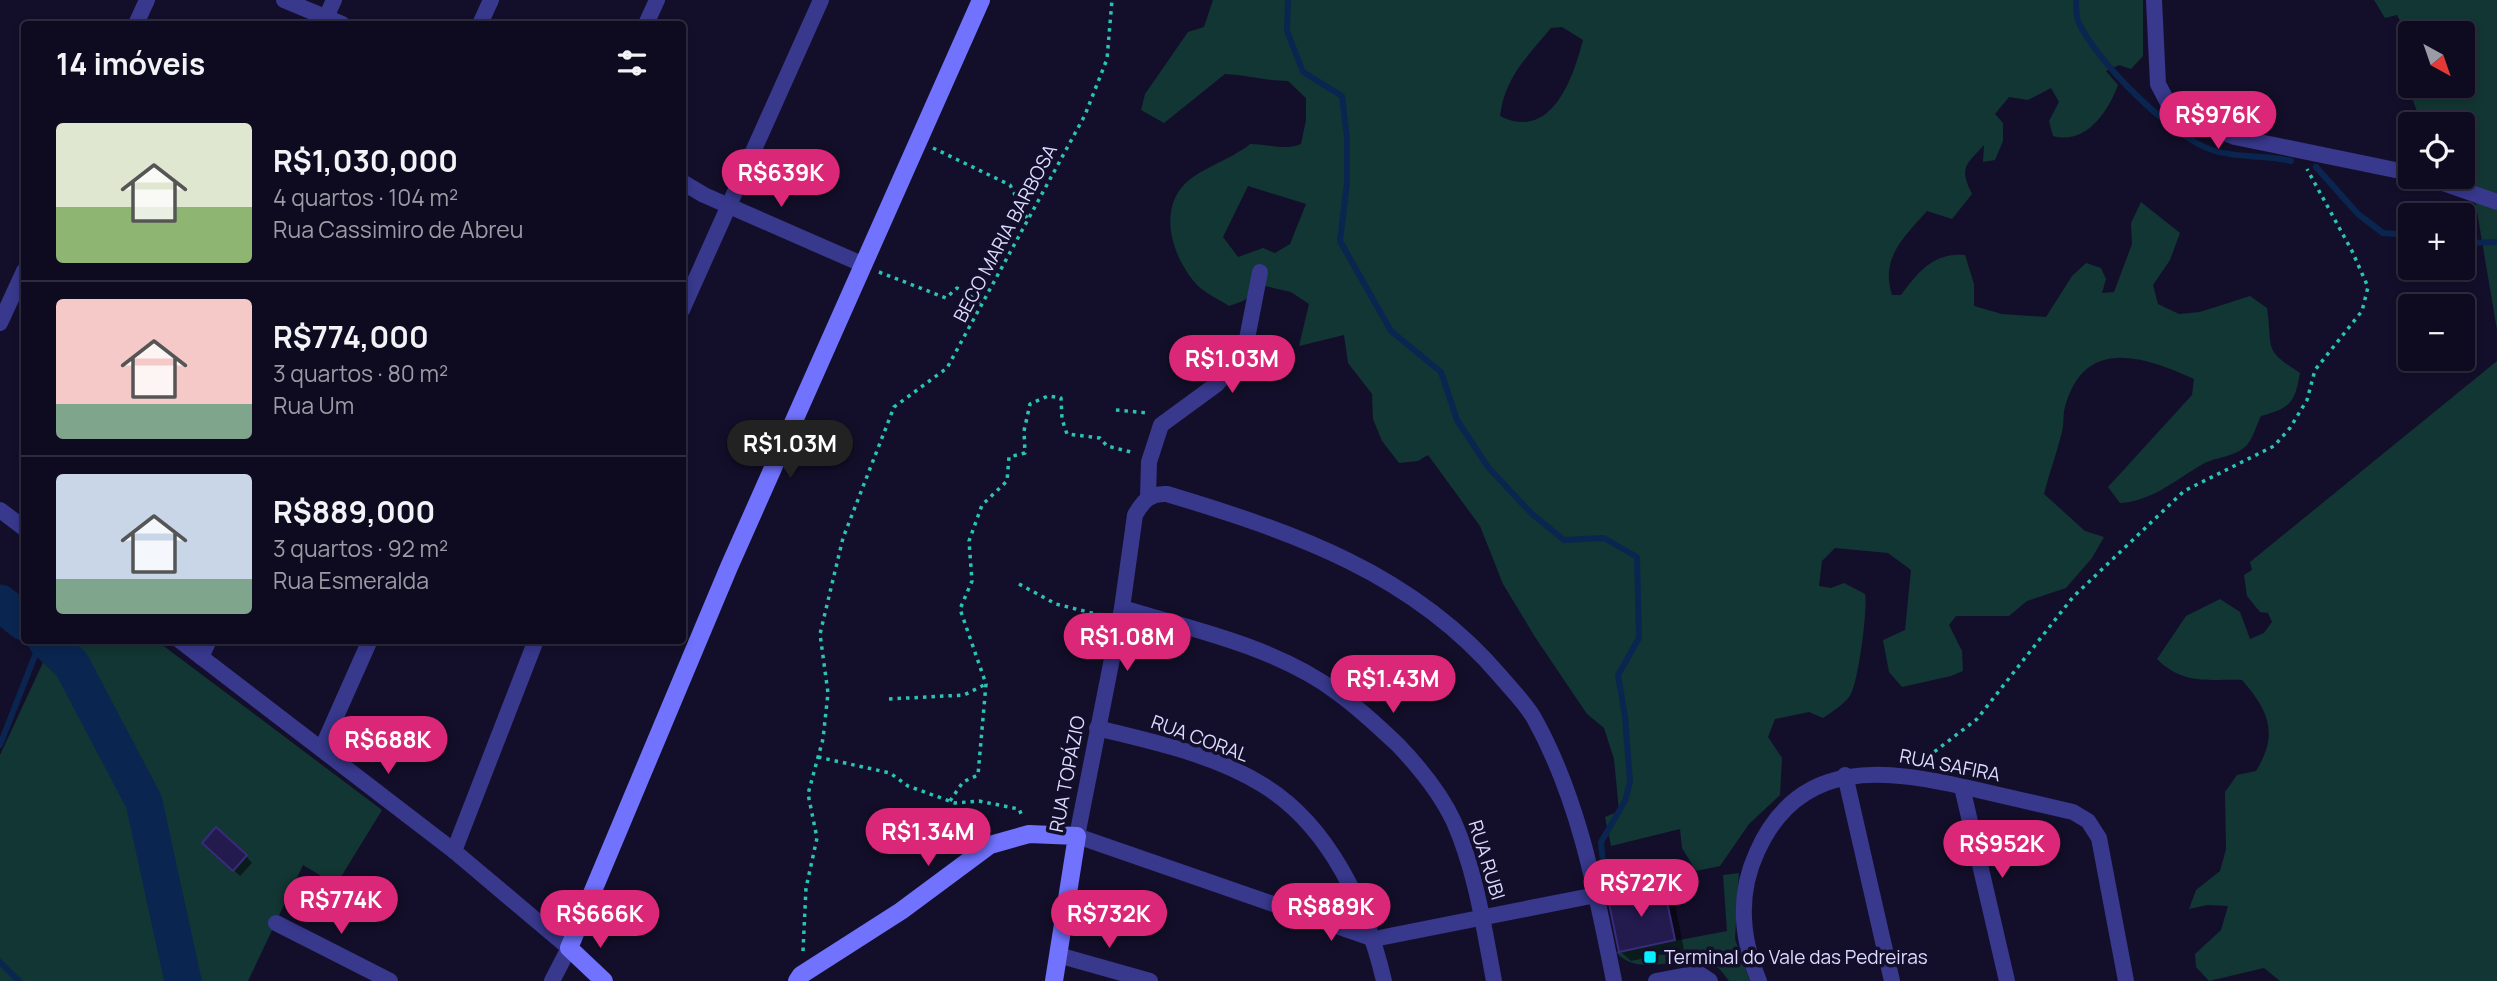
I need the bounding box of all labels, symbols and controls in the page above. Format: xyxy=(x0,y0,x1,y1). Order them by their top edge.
north arrow xyxy=(2398,21,2474,98)
map controls xyxy=(2398,21,2475,371)
text: 14 imóveis xyxy=(56,43,205,84)
icon: filters xyxy=(613,44,651,82)
pin: R$976K xyxy=(2161,92,2275,151)
text: R$976K xyxy=(2175,98,2261,130)
button: locate xyxy=(2398,112,2475,189)
street label: BECO MARIA BARBOSA xyxy=(947,139,1063,327)
text: R$1,030,000 xyxy=(273,140,458,181)
pin: R$639K xyxy=(724,150,838,209)
icon: home xyxy=(112,151,196,235)
text: R$639K xyxy=(738,156,824,188)
text: 4 quartos · 104 m² xyxy=(273,181,458,213)
button: + xyxy=(2398,203,2475,280)
text: Rua Cassimiro de Abreu xyxy=(273,213,523,245)
button: − xyxy=(2398,294,2475,371)
text: R$774,000 xyxy=(273,316,429,357)
icon: home xyxy=(112,327,196,411)
pin: R$1.03M xyxy=(1167,336,1297,395)
text: R$1.03M xyxy=(1185,342,1279,374)
text: 3 quartos · 80 m² xyxy=(273,357,448,389)
text: Rua Um xyxy=(273,389,354,421)
pin: R$1.03M xyxy=(725,420,855,480)
text: R$1.03M xyxy=(743,427,837,459)
text: R$889,000 xyxy=(273,491,435,532)
icon: home xyxy=(112,502,196,586)
text: 3 quartos · 92 m² xyxy=(273,532,448,564)
text: Rua Esmeralda xyxy=(273,564,429,596)
pin: R$1.08M xyxy=(1062,614,1192,673)
text: R$1.08M xyxy=(1080,620,1174,652)
pin: R$1.43M xyxy=(1328,656,1458,715)
text: R$1.43M xyxy=(1347,662,1439,694)
street label: RUA CORAL xyxy=(1148,708,1252,768)
street label: RUA TOPÁZIO xyxy=(1043,713,1091,834)
pin: R$688K xyxy=(331,716,445,776)
text: R$688K xyxy=(345,723,431,755)
street label: RUA SAFIRA xyxy=(1897,742,2003,788)
pin: R$1.34M xyxy=(863,808,993,868)
text: R$1.34M xyxy=(882,815,974,847)
street label: RUA RUBI xyxy=(1463,817,1511,903)
pin: R$952K xyxy=(1945,820,2059,880)
text: R$952K xyxy=(1959,827,2045,859)
pin: R$727K xyxy=(1584,860,1698,919)
text: R$727K xyxy=(1600,866,1682,898)
pin: R$774K xyxy=(284,876,398,936)
text: R$774K xyxy=(300,883,382,915)
pin: R$889K xyxy=(1274,884,1388,943)
pin: R$666K xyxy=(543,890,657,950)
pin: R$732K xyxy=(1052,890,1166,950)
text: R$889K xyxy=(1288,890,1374,922)
text: R$666K xyxy=(556,897,644,929)
text: R$732K xyxy=(1067,897,1151,929)
place label: Terminal do Vale das Pedreiras xyxy=(1664,944,1928,970)
marker: Terminal do Vale das Pedreiras xyxy=(1642,949,1658,965)

